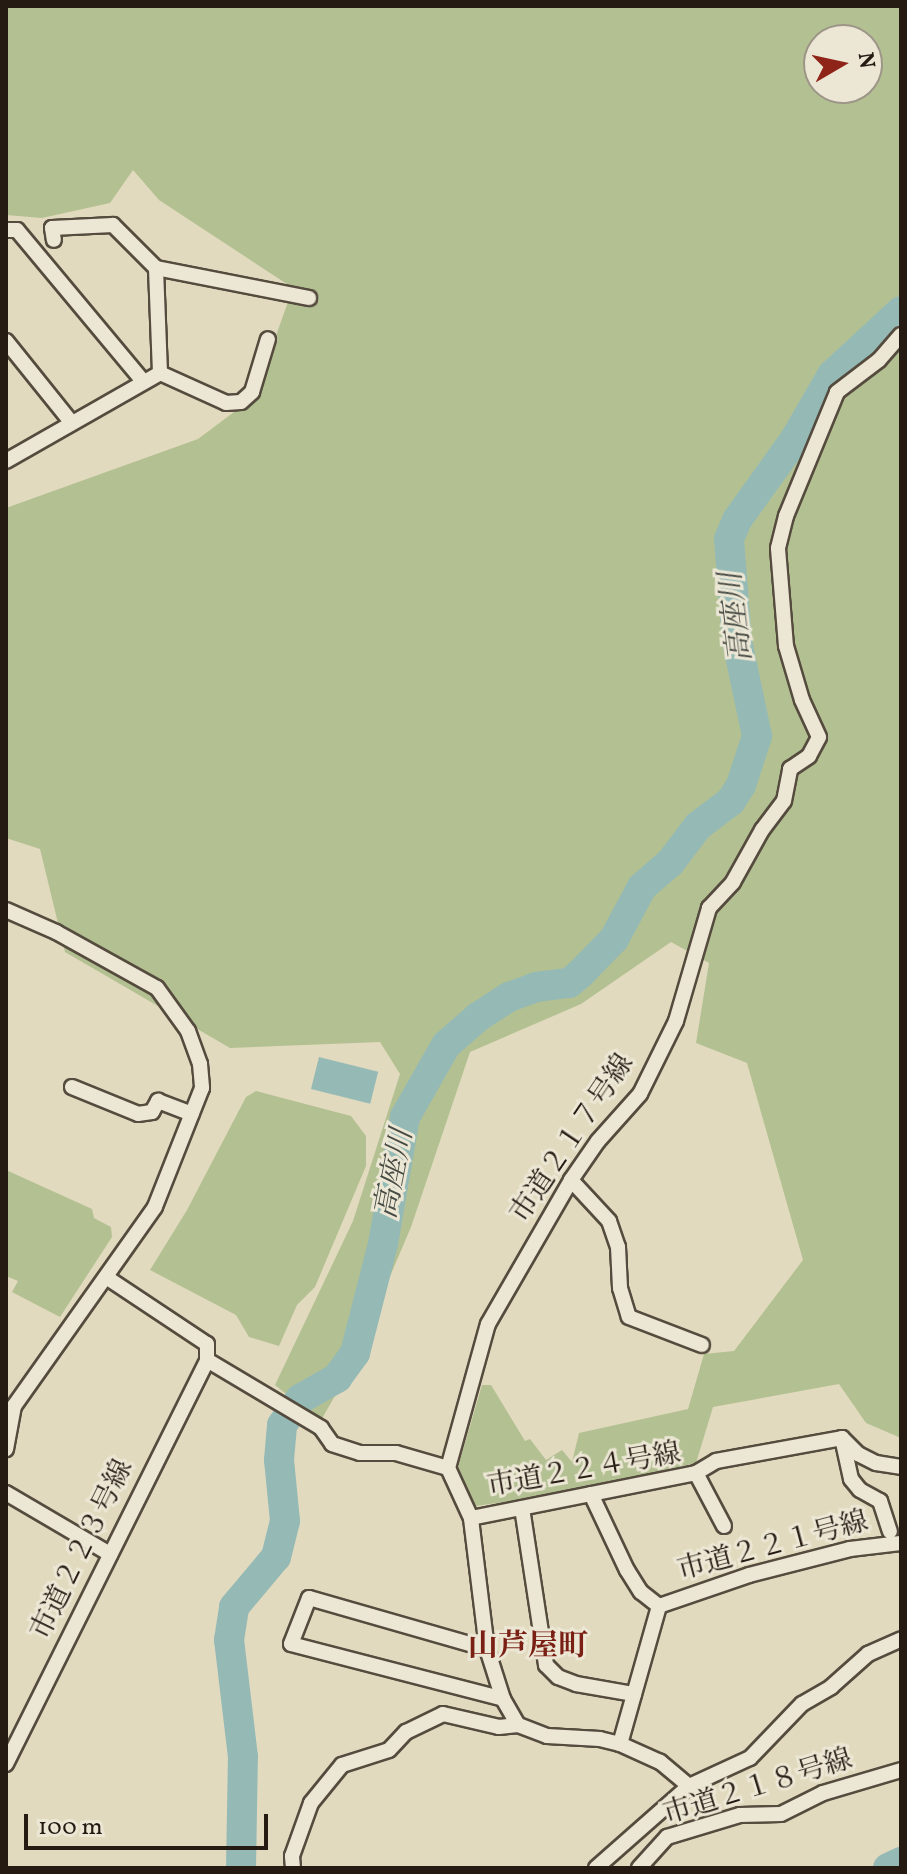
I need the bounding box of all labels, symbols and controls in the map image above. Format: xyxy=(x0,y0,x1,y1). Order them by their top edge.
north arrow xyxy=(803,24,883,104)
text: N xyxy=(849,50,882,71)
water label: 高座川 xyxy=(714,570,760,664)
street label: 市道２１７号線 xyxy=(504,1048,642,1230)
water label: 高座川 xyxy=(369,1126,421,1222)
street label: 市道２２４号線 xyxy=(485,1437,683,1505)
street label: 市道２２３号線 xyxy=(25,1455,141,1645)
street label: 市道２２１号線 xyxy=(674,1505,872,1589)
district label: 山芦屋町 xyxy=(468,1629,588,1665)
street label: 市道２１８号線 xyxy=(659,1743,857,1833)
scale bar xyxy=(28,1798,272,1848)
text: 100 m xyxy=(38,1811,103,1845)

